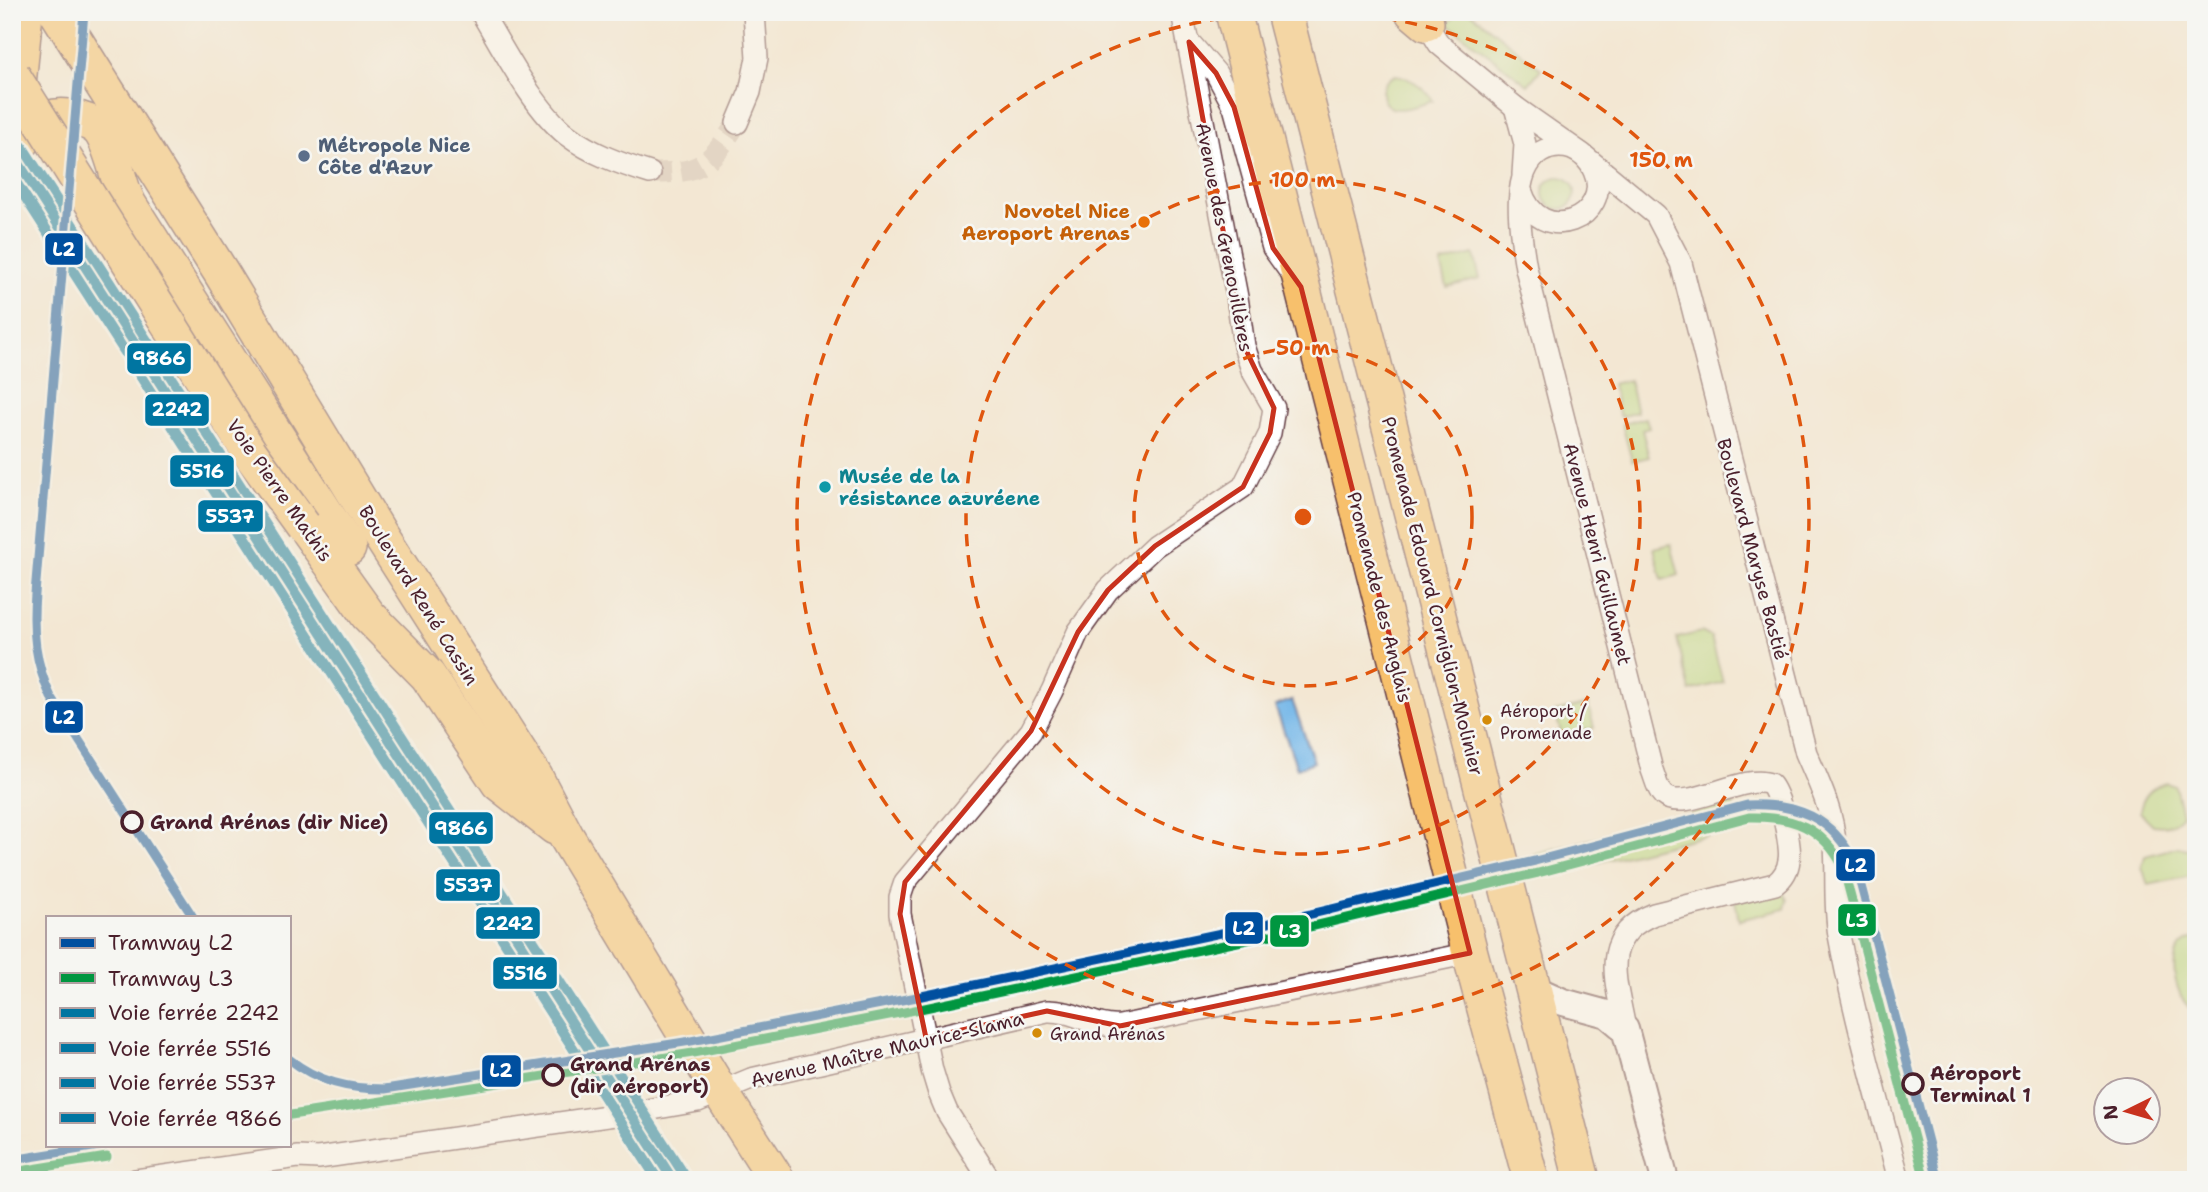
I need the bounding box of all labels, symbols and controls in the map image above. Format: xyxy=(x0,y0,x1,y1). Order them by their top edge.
street label: Avenue des Grenouillères xyxy=(1190,120,1259,354)
place label: Métropole Nice Côte d'Azur xyxy=(318,133,471,180)
text: 150 m xyxy=(1629,146,1693,174)
marker: Métropole Nice Côte d'Azur xyxy=(296,148,312,164)
text: 100 m xyxy=(1271,166,1335,194)
place label: Novotel Nice Aeroport Arenas xyxy=(962,199,1130,246)
marker: Novotel Nice Aeroport Arenas xyxy=(1136,214,1152,230)
line badge: L2 xyxy=(44,232,84,266)
text: L2 xyxy=(52,237,76,262)
text: 50 m xyxy=(1276,334,1330,362)
line badge: 9866 xyxy=(126,342,192,375)
text: 9866 xyxy=(132,346,186,371)
line badge: 2242 xyxy=(144,393,210,427)
text: 2242 xyxy=(151,397,203,422)
street label: Voie Pierre Mathis xyxy=(221,414,338,567)
street label: Promenade Edouard Corniglion-Molinier xyxy=(1376,414,1489,778)
street label: Boulevard Maryse Bastié xyxy=(1711,435,1794,663)
street label: Avenue Henri Guillaumet xyxy=(1558,440,1637,668)
line badge: 5516 xyxy=(169,454,235,488)
text: 5516 xyxy=(180,459,224,484)
place label: Musée de la résistance azuréene xyxy=(839,464,1040,511)
marker: Musée de la résistance azuréene xyxy=(817,479,833,495)
street label: Promenade des Anglais xyxy=(1341,489,1418,705)
line badge: 5537 xyxy=(197,499,264,533)
street label: Boulevard René Cassin xyxy=(353,501,484,690)
text: 5537 xyxy=(205,504,255,529)
centre of rings xyxy=(1291,505,1315,529)
line badge: L2 xyxy=(44,700,84,734)
place label: Aéroport / Promenade xyxy=(1500,700,1592,744)
text: L2 xyxy=(52,705,76,730)
marker: Aéroport / Promenade xyxy=(1480,713,1494,727)
place label: Grand Arénas (dir Nice) xyxy=(150,810,388,835)
marker: Grand Arénas (dir Nice) xyxy=(121,811,143,833)
line badge: 9866 xyxy=(428,811,494,845)
text: 9866 xyxy=(434,816,488,841)
line badge: L2 xyxy=(1835,848,1876,882)
text: L2 xyxy=(1844,853,1868,878)
line badge: 5537 xyxy=(435,868,501,902)
text: 5537 xyxy=(443,873,493,898)
line badge: L3 xyxy=(1837,903,1877,937)
line badge: 2242 xyxy=(475,906,541,940)
text: L3 xyxy=(1845,908,1869,933)
text: 2242 xyxy=(482,911,534,936)
line badge: L2 xyxy=(1224,911,1264,945)
line badge: L3 xyxy=(1269,914,1310,948)
legend xyxy=(46,916,290,1146)
text: L2 xyxy=(1232,916,1256,941)
text: L3 xyxy=(1278,919,1302,944)
text: Tramway L2 xyxy=(108,929,234,957)
line badge: 5516 xyxy=(492,956,558,990)
text: 5516 xyxy=(503,961,547,986)
text: Tramway L3 xyxy=(108,965,234,993)
text: Voie ferrée 2242 xyxy=(108,999,280,1027)
street label: Avenue Maître Maurice-Slama xyxy=(748,1006,1026,1093)
place label: Grand Arénas xyxy=(1050,1023,1165,1045)
marker: Grand Arénas xyxy=(1030,1026,1044,1040)
text: Voie ferrée 5516 xyxy=(108,1035,272,1063)
place label: Grand Arénas (dir aéroport) xyxy=(570,1052,711,1099)
line badge: L2 xyxy=(481,1054,522,1088)
text: L2 xyxy=(489,1058,513,1083)
place label: Aéroport Terminal 1 xyxy=(1930,1061,2031,1108)
marker: Grand Arénas (dir aéroport) xyxy=(542,1064,564,1086)
text: Voie ferrée 5537 xyxy=(108,1069,276,1097)
marker: Aéroport Terminal 1 xyxy=(1902,1073,1924,1095)
north arrow xyxy=(2092,1076,2162,1146)
text: N xyxy=(2097,1104,2124,1121)
text: Voie ferrée 9866 xyxy=(108,1105,282,1133)

